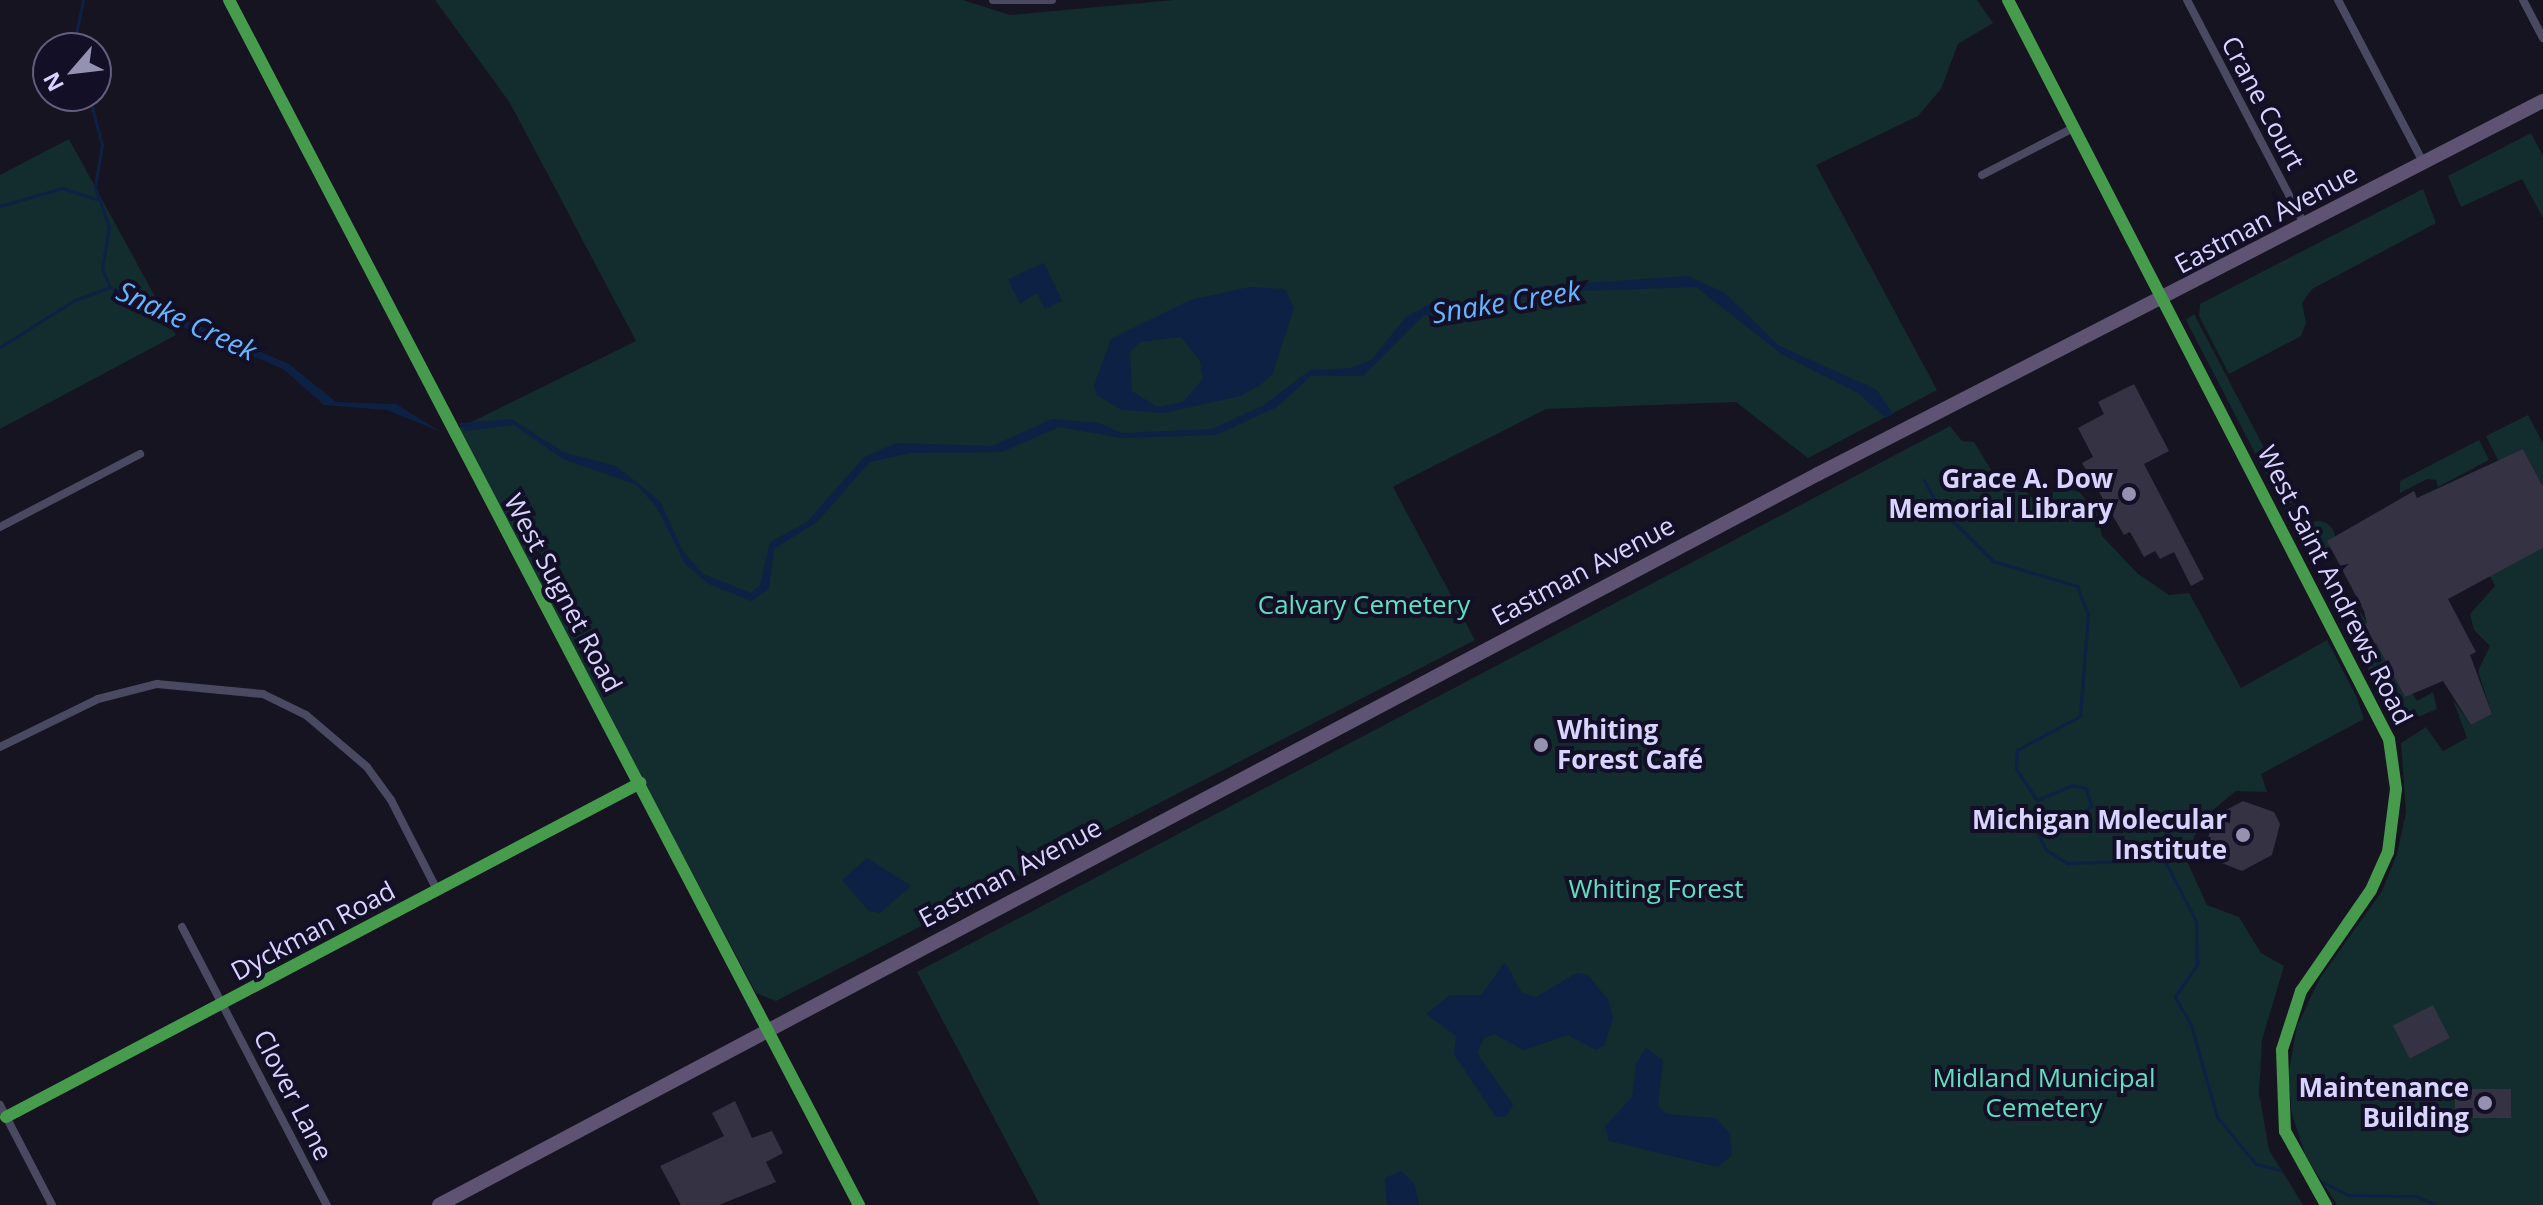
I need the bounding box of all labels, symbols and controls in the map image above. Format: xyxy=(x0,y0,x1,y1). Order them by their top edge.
street label: Crane Court xyxy=(2215,31,2311,175)
north arrow xyxy=(32,32,112,112)
text: N xyxy=(35,67,70,97)
street label: Eastman Avenue xyxy=(2169,158,2363,280)
water label: Snake Creek xyxy=(112,273,262,367)
water label: Snake Creek xyxy=(1429,273,1583,329)
street label: West Saint Andrews Road xyxy=(2251,440,2419,730)
place label: Grace A. Dow Memorial Library xyxy=(1888,463,2113,524)
marker: Grace A. Dow Memorial Library xyxy=(2120,485,2138,503)
street label: West Sugnet Road xyxy=(498,489,628,697)
street label: Eastman Avenue xyxy=(1486,510,1680,632)
park label: Calvary Cemetery xyxy=(1258,589,1470,621)
place label: Whiting Forest Café xyxy=(1557,714,1703,776)
marker: Whiting Forest Café xyxy=(1532,736,1550,754)
place label: Michigan Molecular Institute xyxy=(1972,804,2227,866)
street label: Eastman Avenue xyxy=(913,812,1107,934)
marker: Michigan Molecular Institute xyxy=(2234,826,2252,844)
park label: Whiting Forest xyxy=(1568,873,1744,905)
street label: Dyckman Road xyxy=(226,875,400,987)
street label: Clover Lane xyxy=(247,1025,339,1165)
park label: Midland Municipal Cemetery xyxy=(1932,1062,2156,1124)
place label: Maintenance Building xyxy=(2299,1072,2469,1134)
marker: Maintenance Building xyxy=(2476,1094,2494,1112)

